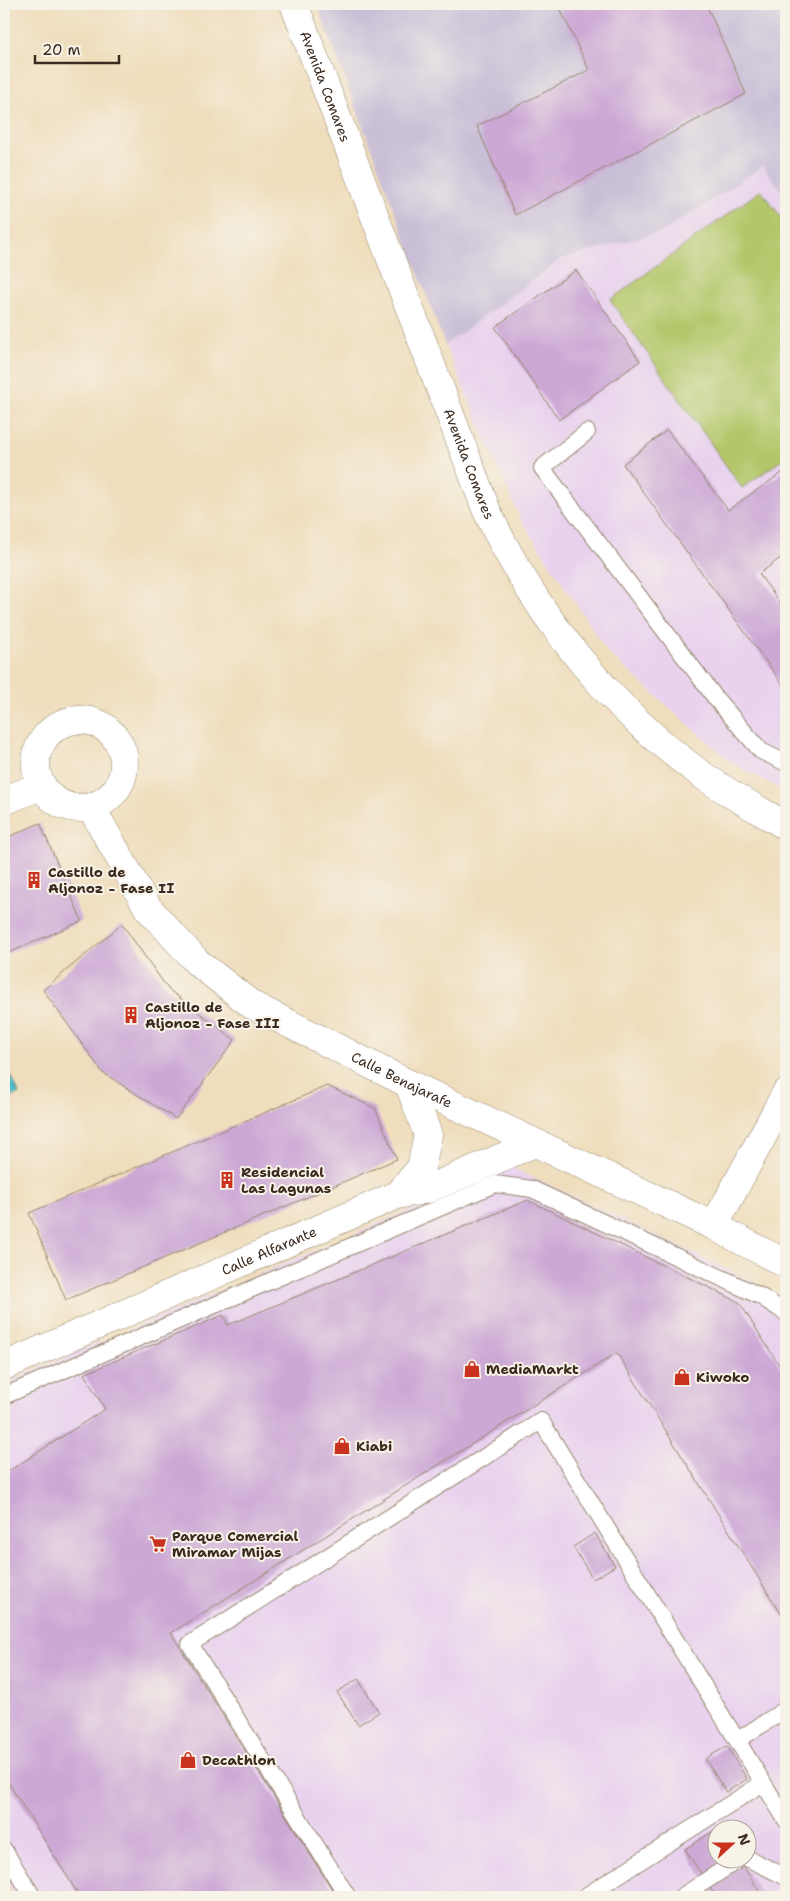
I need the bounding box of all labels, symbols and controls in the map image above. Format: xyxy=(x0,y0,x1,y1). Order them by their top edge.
street label: Avenida Comares xyxy=(296,28,355,144)
scale bar xyxy=(35,32,119,64)
text: 20 m xyxy=(42,40,81,60)
street label: Avenida Comares xyxy=(440,406,499,522)
place label: Castillo de Aljonoz - Fase II xyxy=(48,863,174,897)
building icon: Castillo de Aljonoz - Fase II xyxy=(24,870,44,890)
place label: Castillo de Aljonoz - Fase III xyxy=(145,998,280,1032)
building icon: Castillo de Aljonoz - Fase III xyxy=(121,1005,141,1025)
street label: Calle Benajarafe xyxy=(348,1047,455,1112)
place label: Residencial Las Lagunas xyxy=(241,1163,331,1197)
building icon: Residencial Las Lagunas xyxy=(217,1170,237,1190)
street label: Calle Alfarante xyxy=(219,1222,319,1279)
shop icon: MediaMarkt xyxy=(462,1359,482,1379)
place label: MediaMarkt xyxy=(486,1360,579,1378)
shop icon: Kiwoko xyxy=(672,1367,692,1387)
place label: Kiwoko xyxy=(696,1368,749,1386)
shop icon: Kiabi xyxy=(332,1436,352,1456)
place label: Kiabi xyxy=(356,1437,392,1455)
place label: Parque Comercial Miramar Mijas xyxy=(172,1527,298,1561)
supermarket icon: Parque Comercial Miramar Mijas xyxy=(148,1534,168,1554)
shop icon: Decathlon xyxy=(178,1750,198,1770)
place label: Decathlon xyxy=(202,1751,276,1769)
north arrow xyxy=(708,1818,758,1868)
text: N xyxy=(734,1831,755,1848)

